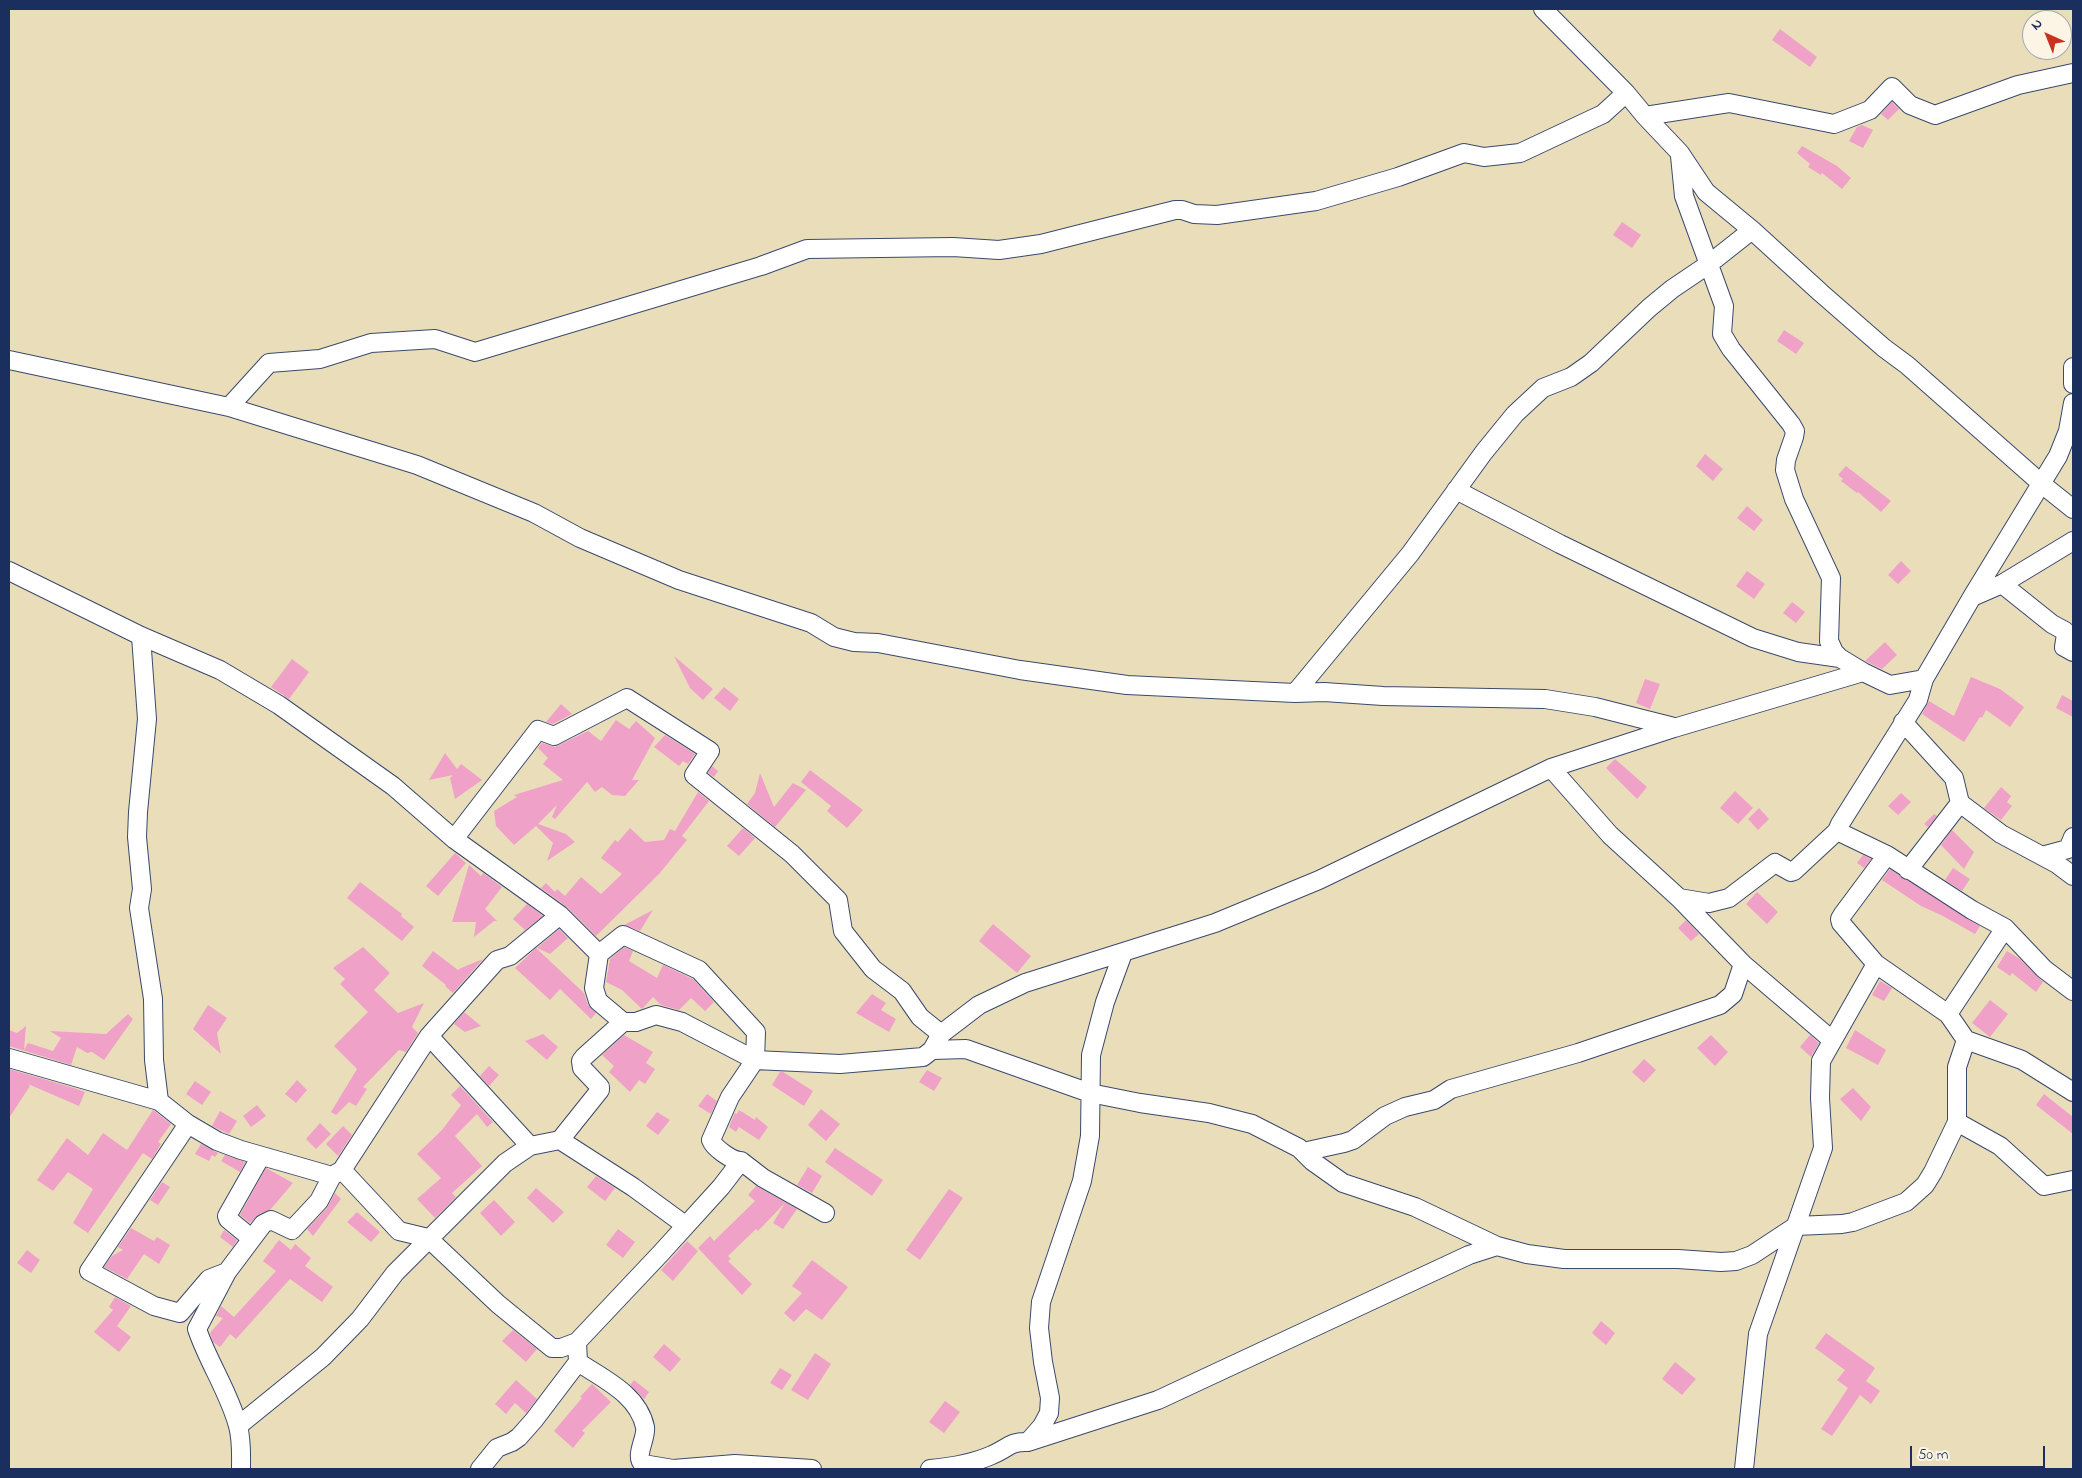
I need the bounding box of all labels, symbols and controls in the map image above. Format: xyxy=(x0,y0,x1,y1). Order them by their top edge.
north arrow xyxy=(2022,10,2072,60)
text: N xyxy=(2026,14,2048,35)
scale bar xyxy=(1912,1436,2047,1468)
text: 50 m xyxy=(1918,1444,1948,1466)

